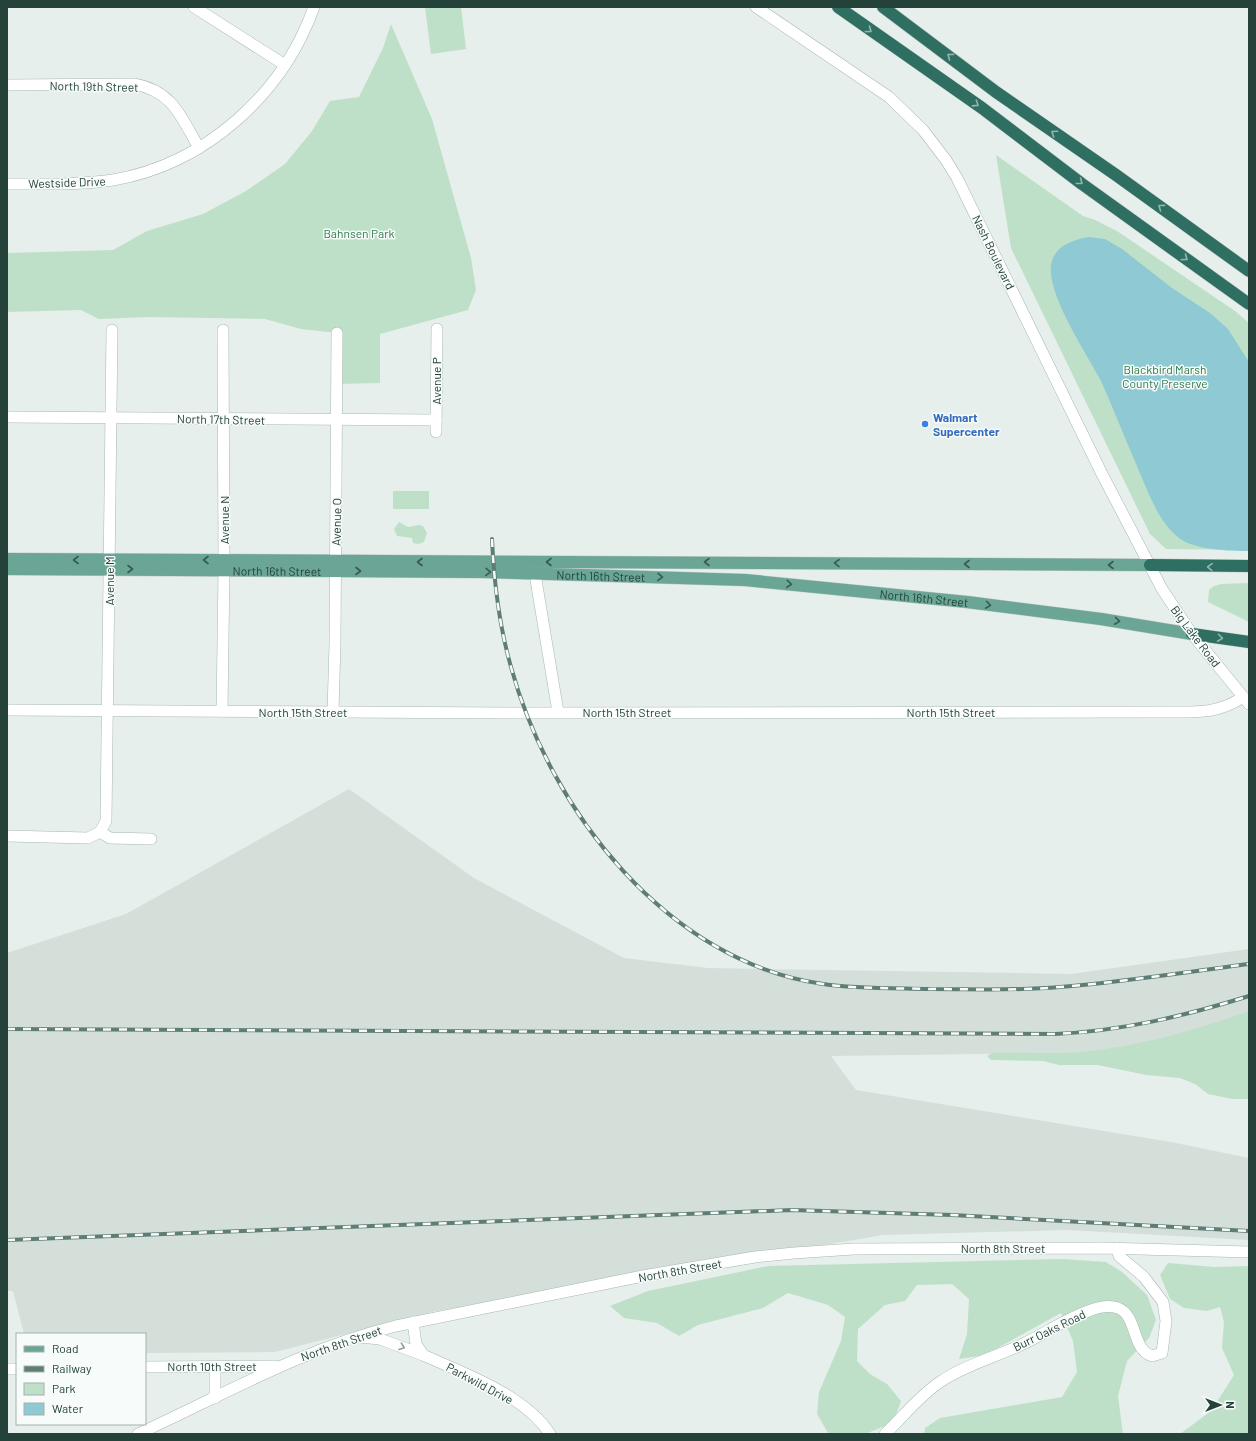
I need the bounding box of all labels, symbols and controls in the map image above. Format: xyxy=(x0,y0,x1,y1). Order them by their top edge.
one-way arrow xyxy=(865,25,872,32)
one-way arrow xyxy=(947,54,954,61)
street label: North 19th Street xyxy=(49,78,139,94)
one-way arrow xyxy=(972,100,979,107)
one-way arrow xyxy=(1051,130,1058,138)
street label: Westside Drive xyxy=(28,174,106,190)
one-way arrow xyxy=(1075,177,1082,184)
one-way arrow xyxy=(1158,205,1165,212)
street label: Nash Boulevard xyxy=(970,213,1018,291)
park label: Bahnsen Park xyxy=(323,226,395,240)
one-way arrow xyxy=(1181,253,1188,261)
street label: Avenue P xyxy=(429,357,443,405)
park label: Blackbird Marsh County Preserve xyxy=(1122,362,1208,390)
place label: Walmart Supercenter xyxy=(933,410,1000,438)
street label: North 17th Street xyxy=(177,411,265,427)
marker: Walmart Supercenter xyxy=(920,419,930,429)
street label: Avenue N xyxy=(217,496,231,544)
street label: Avenue O xyxy=(329,498,343,546)
one-way arrow xyxy=(73,556,79,564)
street label: Avenue M xyxy=(102,556,116,606)
one-way arrow xyxy=(203,556,209,564)
one-way arrow xyxy=(417,558,423,566)
one-way arrow xyxy=(546,558,552,566)
one-way arrow xyxy=(704,558,710,566)
one-way arrow xyxy=(834,559,840,567)
one-way arrow xyxy=(964,560,970,568)
one-way arrow xyxy=(1108,561,1114,569)
one-way arrow xyxy=(1207,562,1213,571)
street label: North 16th Street xyxy=(232,563,321,578)
one-way arrow xyxy=(127,565,133,574)
one-way arrow xyxy=(355,567,361,575)
street label: North 16th Street xyxy=(556,567,646,584)
one-way arrow xyxy=(485,568,491,576)
one-way arrow xyxy=(657,573,663,581)
one-way arrow xyxy=(786,579,792,588)
street label: North 16th Street xyxy=(879,586,969,609)
one-way arrow xyxy=(985,600,991,609)
street label: Big Lake Road xyxy=(1168,602,1224,670)
one-way arrow xyxy=(1114,616,1120,625)
one-way arrow xyxy=(1217,633,1223,642)
street label: North 15th Street xyxy=(259,705,347,719)
street label: North 15th Street xyxy=(583,705,671,719)
street label: North 15th Street xyxy=(907,705,995,719)
street label: North 8th Street xyxy=(961,1241,1045,1255)
street label: North 8th Street xyxy=(637,1256,723,1284)
street label: Burr Oaks Road xyxy=(1010,1306,1088,1354)
street label: North 8th Street xyxy=(299,1323,383,1363)
legend xyxy=(16,1333,146,1425)
text: Road xyxy=(52,1341,79,1355)
one-way arrow xyxy=(398,1343,405,1351)
street label: North 10th Street xyxy=(167,1359,257,1373)
street label: Parkwild Drive xyxy=(444,1360,516,1406)
text: Railway xyxy=(52,1361,92,1375)
text: Park xyxy=(52,1381,76,1395)
north arrow xyxy=(1200,1385,1240,1425)
text: Water xyxy=(52,1401,84,1415)
text: N xyxy=(1224,1401,1237,1409)

